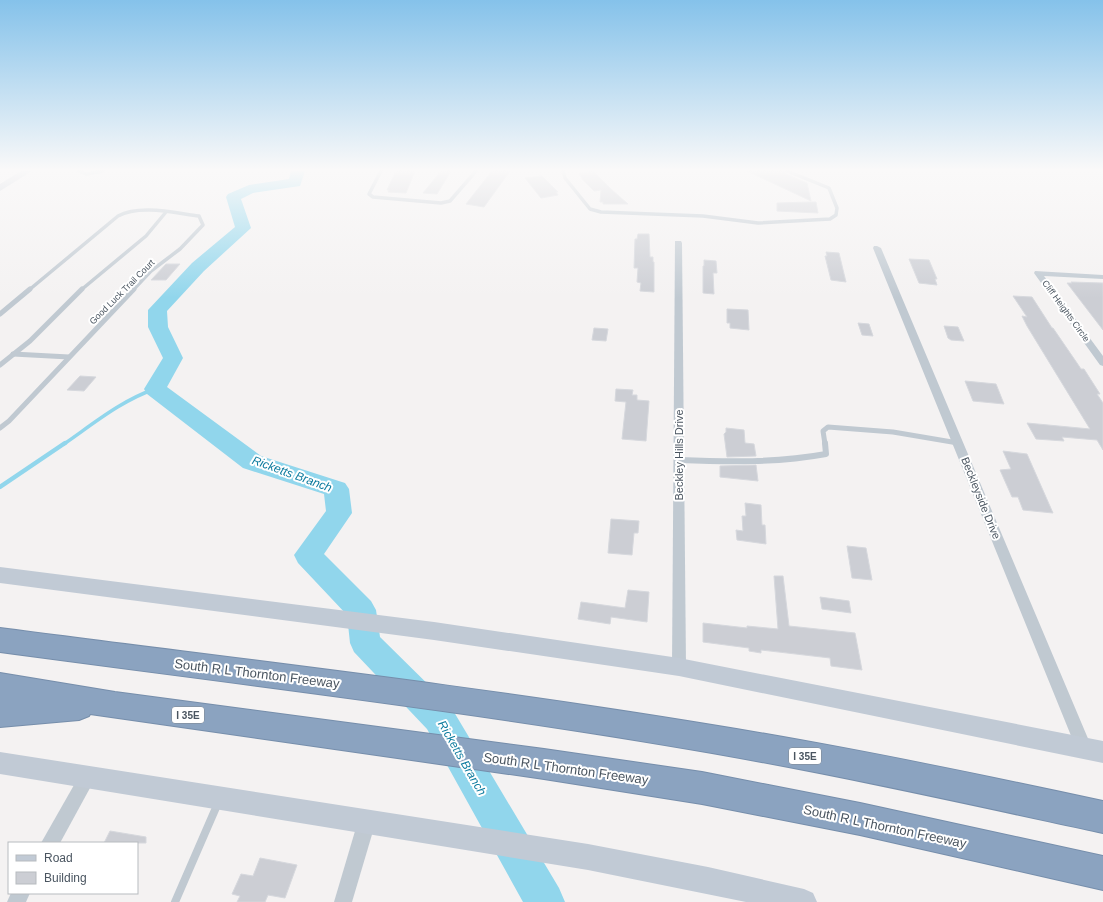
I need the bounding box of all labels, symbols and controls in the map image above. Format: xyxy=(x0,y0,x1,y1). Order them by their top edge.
street label: Good Luck Trail Court xyxy=(88,257,157,326)
street label: Cliff Heights Circle xyxy=(1040,278,1092,344)
street label: Beckley Hills Drive xyxy=(673,409,685,501)
water label: Ricketts Branch xyxy=(250,453,334,495)
street label: Beckleyside Drive xyxy=(959,455,1003,541)
street label: South R L Thornton Freeway xyxy=(174,656,341,691)
road number: I 35E xyxy=(172,707,204,723)
water label: Ricketts Branch xyxy=(435,718,489,798)
road number: I 35E xyxy=(789,748,821,764)
street label: South R L Thornton Freeway xyxy=(483,750,650,788)
street label: South R L Thornton Freeway xyxy=(802,802,968,851)
legend xyxy=(8,842,138,894)
text: Road xyxy=(44,851,73,865)
text: Building xyxy=(44,871,87,885)

